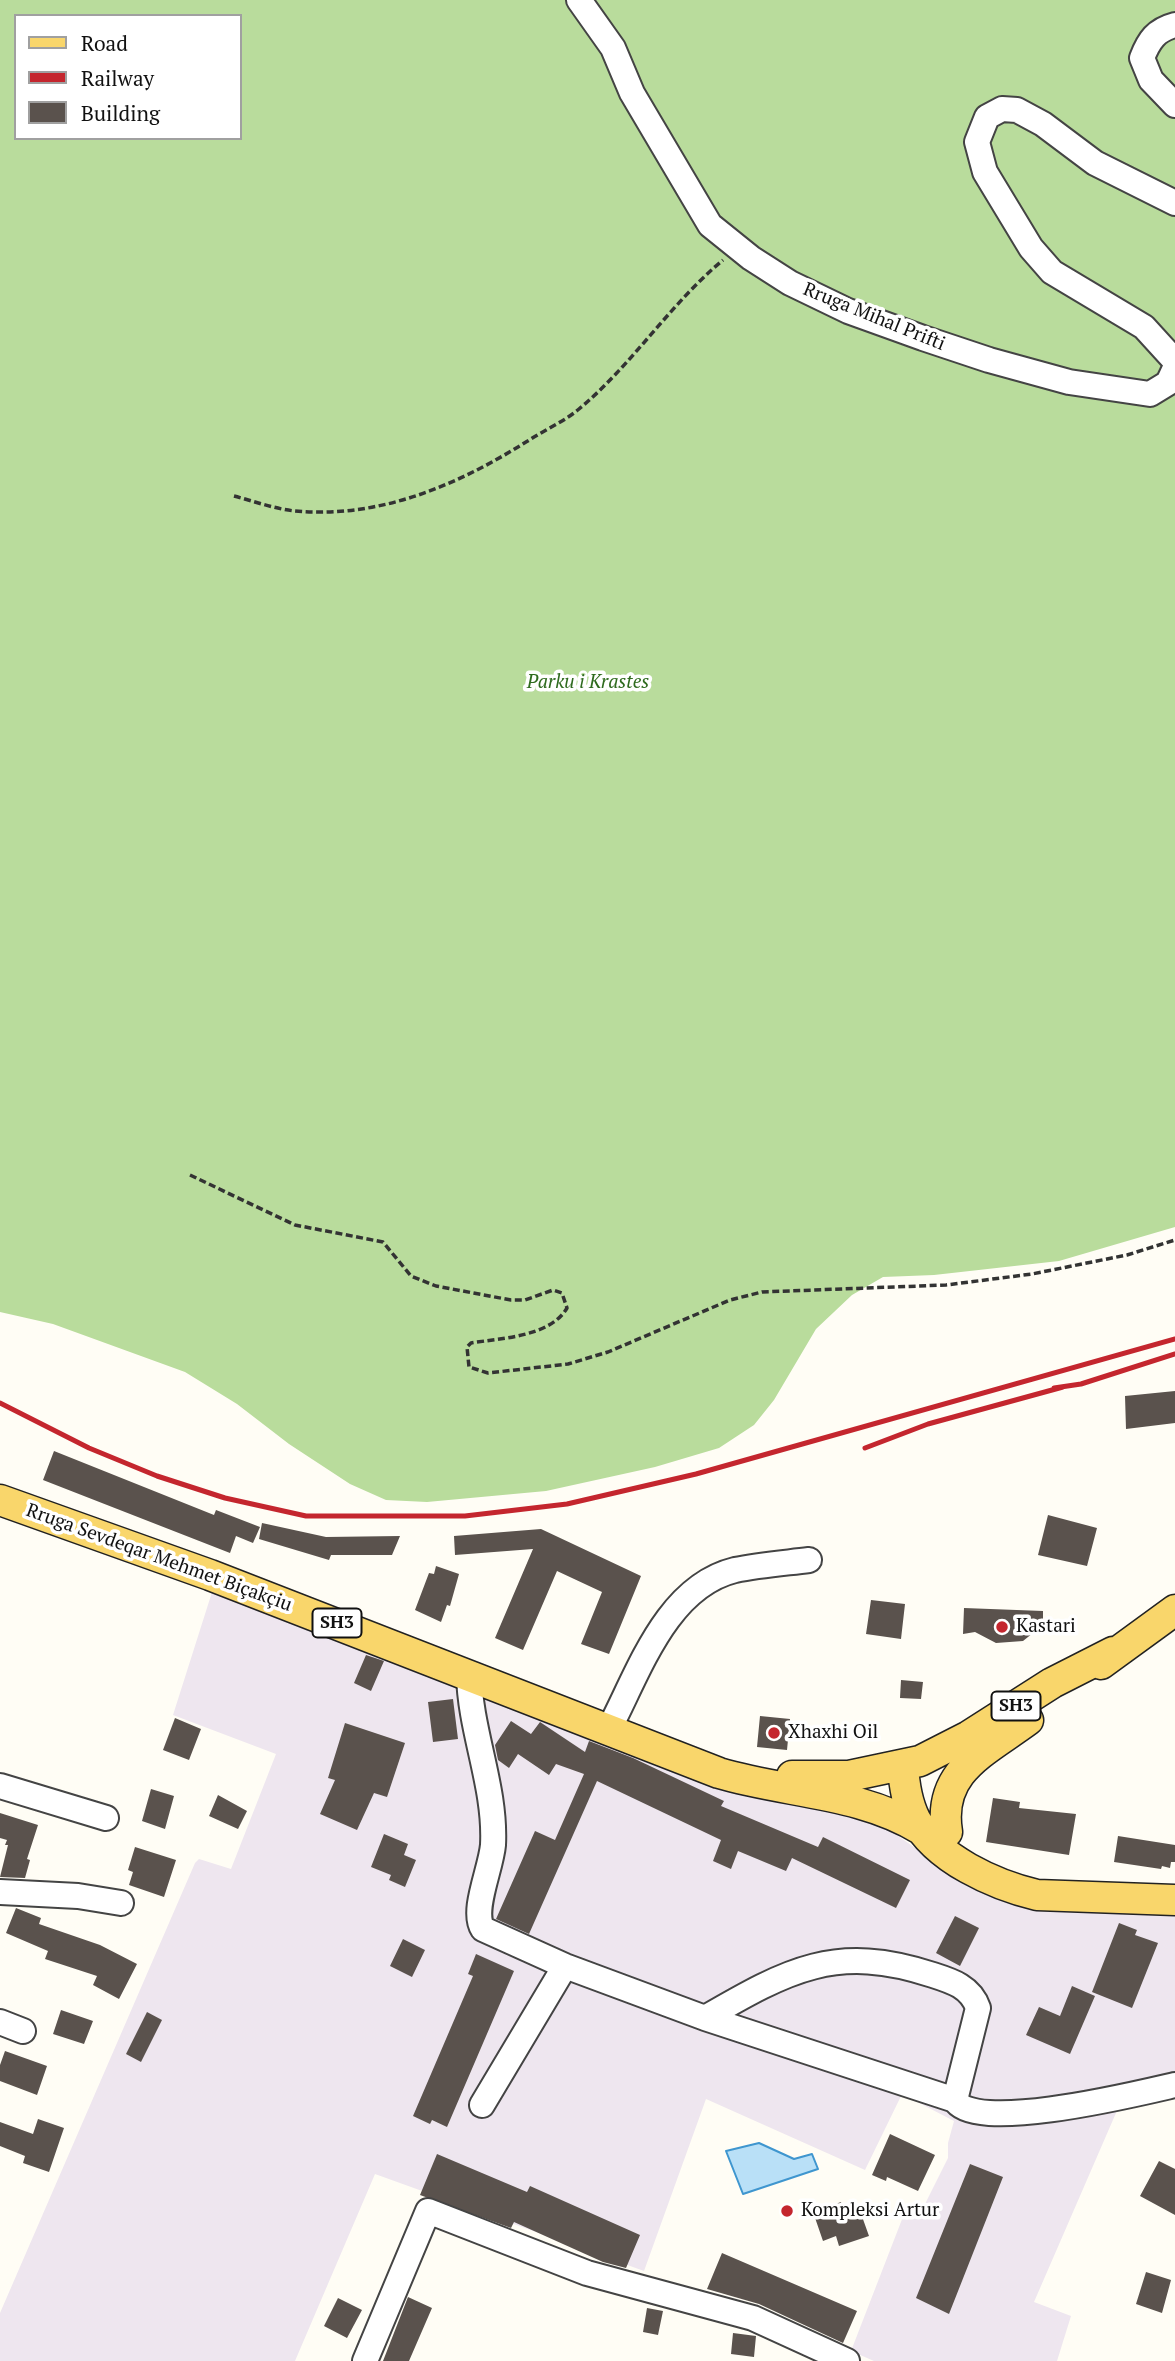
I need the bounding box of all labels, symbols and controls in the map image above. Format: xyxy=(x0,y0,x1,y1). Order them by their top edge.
legend xyxy=(14,14,242,140)
text: Road xyxy=(81,29,128,57)
text: Railway xyxy=(81,64,154,92)
text: Building xyxy=(81,99,160,127)
street label: Rruga Mihal Prifti xyxy=(800,278,948,356)
park label: Parku i Krastes xyxy=(527,672,649,694)
street label: Rruga Sevdeqar Mehmet Biçakçiu xyxy=(23,1499,295,1617)
road number: SH3 xyxy=(312,1608,362,1638)
place label: Kastari xyxy=(1016,1616,1076,1638)
marker: Kastari xyxy=(994,1619,1010,1635)
road number: SH3 xyxy=(992,1692,1040,1721)
place label: Xhaxhi Oil xyxy=(788,1722,878,1744)
marker: Xhaxhi Oil xyxy=(766,1725,782,1741)
place label: Kompleksi Artur xyxy=(801,2200,939,2222)
marker: Kompleksi Artur xyxy=(779,2203,795,2219)

